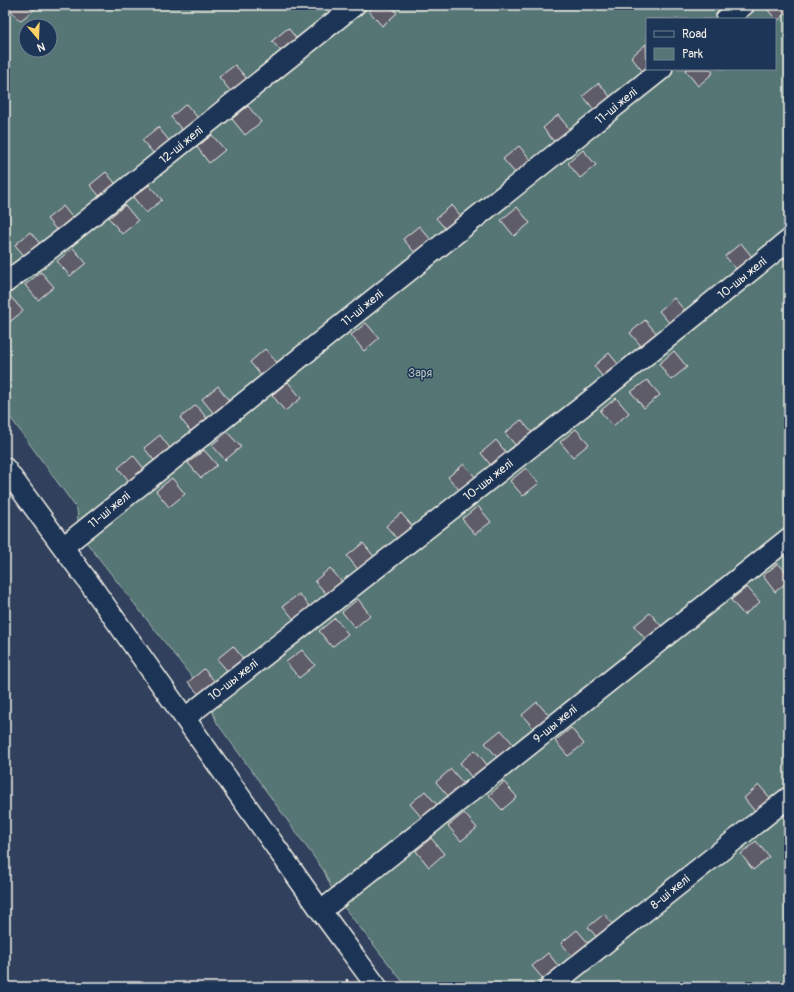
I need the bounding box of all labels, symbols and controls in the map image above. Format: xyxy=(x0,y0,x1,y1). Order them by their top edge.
north arrow xyxy=(18,18,58,58)
legend xyxy=(646,18,776,70)
text: Road xyxy=(682,27,707,42)
text: N xyxy=(35,40,47,55)
text: Park xyxy=(682,47,703,62)
street label: 11-ші желі xyxy=(592,85,640,128)
street label: 12-ші желі xyxy=(156,123,206,168)
street label: 10-шы желі xyxy=(715,254,770,303)
street label: 11-ші желі xyxy=(338,287,386,330)
park label: Заря xyxy=(408,366,432,381)
street label: 10-шы желі xyxy=(460,456,516,504)
street label: 11-ші желі xyxy=(85,489,133,532)
street label: 10-шы желі xyxy=(205,656,261,704)
street label: 9-шы желі xyxy=(530,702,580,747)
street label: 8-ші желі xyxy=(648,872,693,913)

